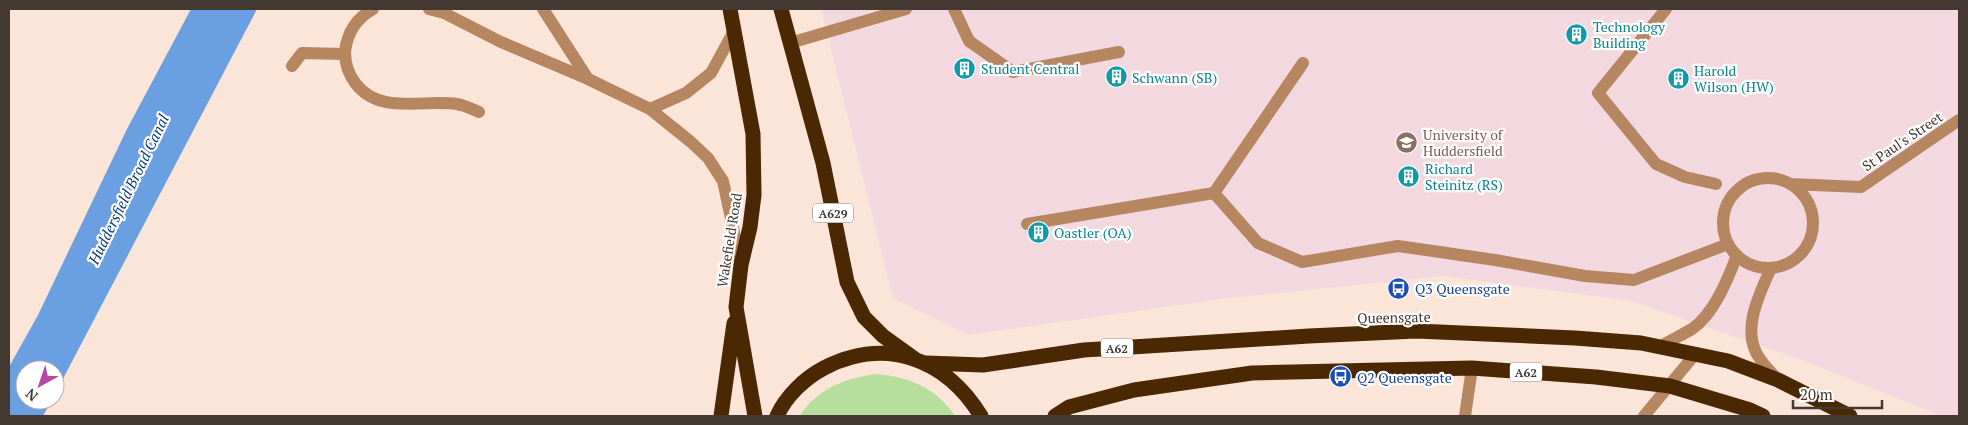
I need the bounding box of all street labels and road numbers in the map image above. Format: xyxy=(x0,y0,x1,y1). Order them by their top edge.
street label: St Paul's Street xyxy=(1858,107,1947,175)
street label: Wakefield Road xyxy=(712,191,746,289)
road number: A629 xyxy=(813,204,853,222)
street label: Queensgate xyxy=(1357,307,1431,327)
road number: A62 xyxy=(1101,338,1133,358)
road number: A62 xyxy=(1510,362,1542,382)

